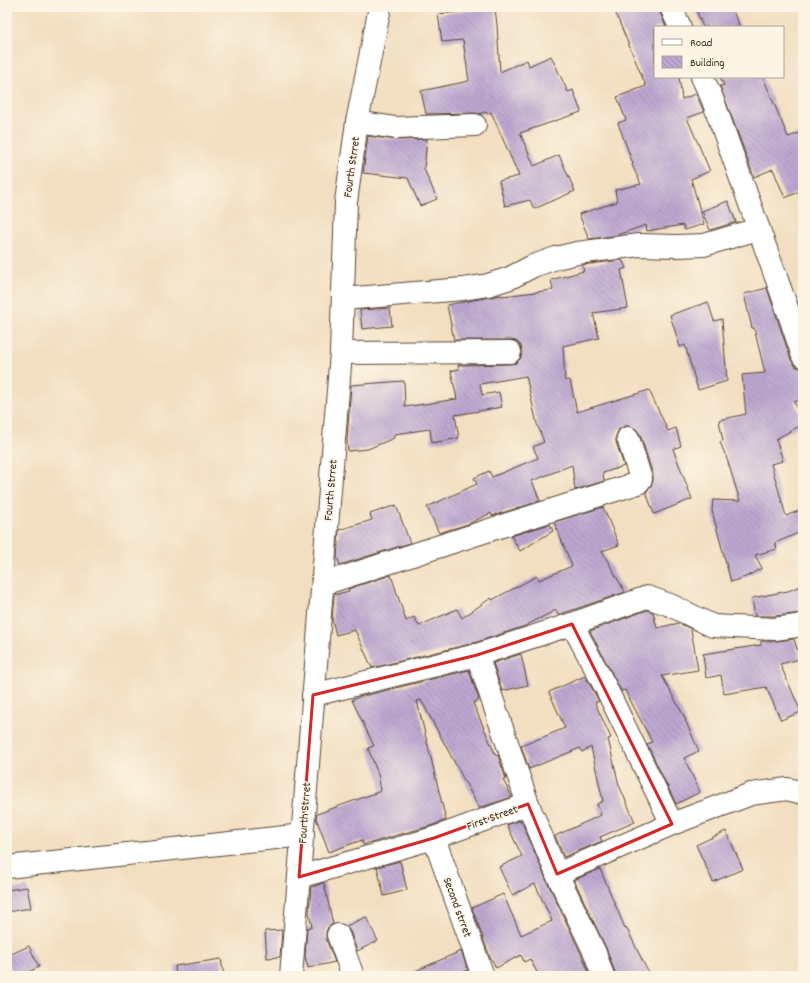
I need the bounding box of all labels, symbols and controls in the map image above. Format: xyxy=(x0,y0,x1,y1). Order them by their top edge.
legend xyxy=(654,26,784,78)
text: Road xyxy=(690,35,712,52)
text: Building xyxy=(690,55,725,72)
street label: Fourth Strret xyxy=(340,135,365,199)
street label: Fourth Strret xyxy=(320,458,343,521)
street label: Fourth Strret xyxy=(295,781,316,844)
street label: First Street xyxy=(465,801,521,836)
street label: Second strret xyxy=(438,875,476,940)

